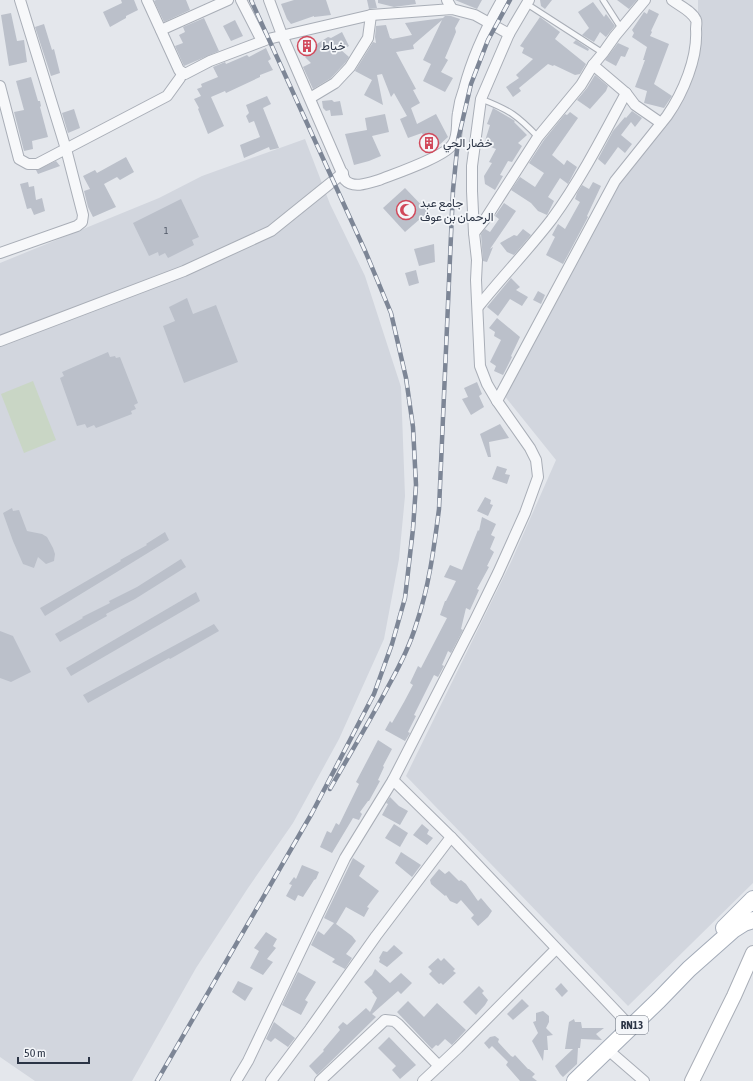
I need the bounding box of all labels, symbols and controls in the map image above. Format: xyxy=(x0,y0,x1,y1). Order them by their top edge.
building icon: خياط xyxy=(296,35,318,57)
place label: خياط xyxy=(321,39,345,53)
building icon: خضار الحي xyxy=(418,132,440,154)
place label: خضار الحي xyxy=(443,136,492,153)
place label: جامع عبد الرحمان بن عوف xyxy=(420,196,494,225)
mosque icon: جامع عبد الرحمان بن عوف xyxy=(395,199,417,221)
house number: 1 xyxy=(164,225,169,236)
road number: RN13 xyxy=(616,1016,648,1034)
scale bar xyxy=(18,1039,89,1065)
text: 50 m xyxy=(24,1046,46,1060)

